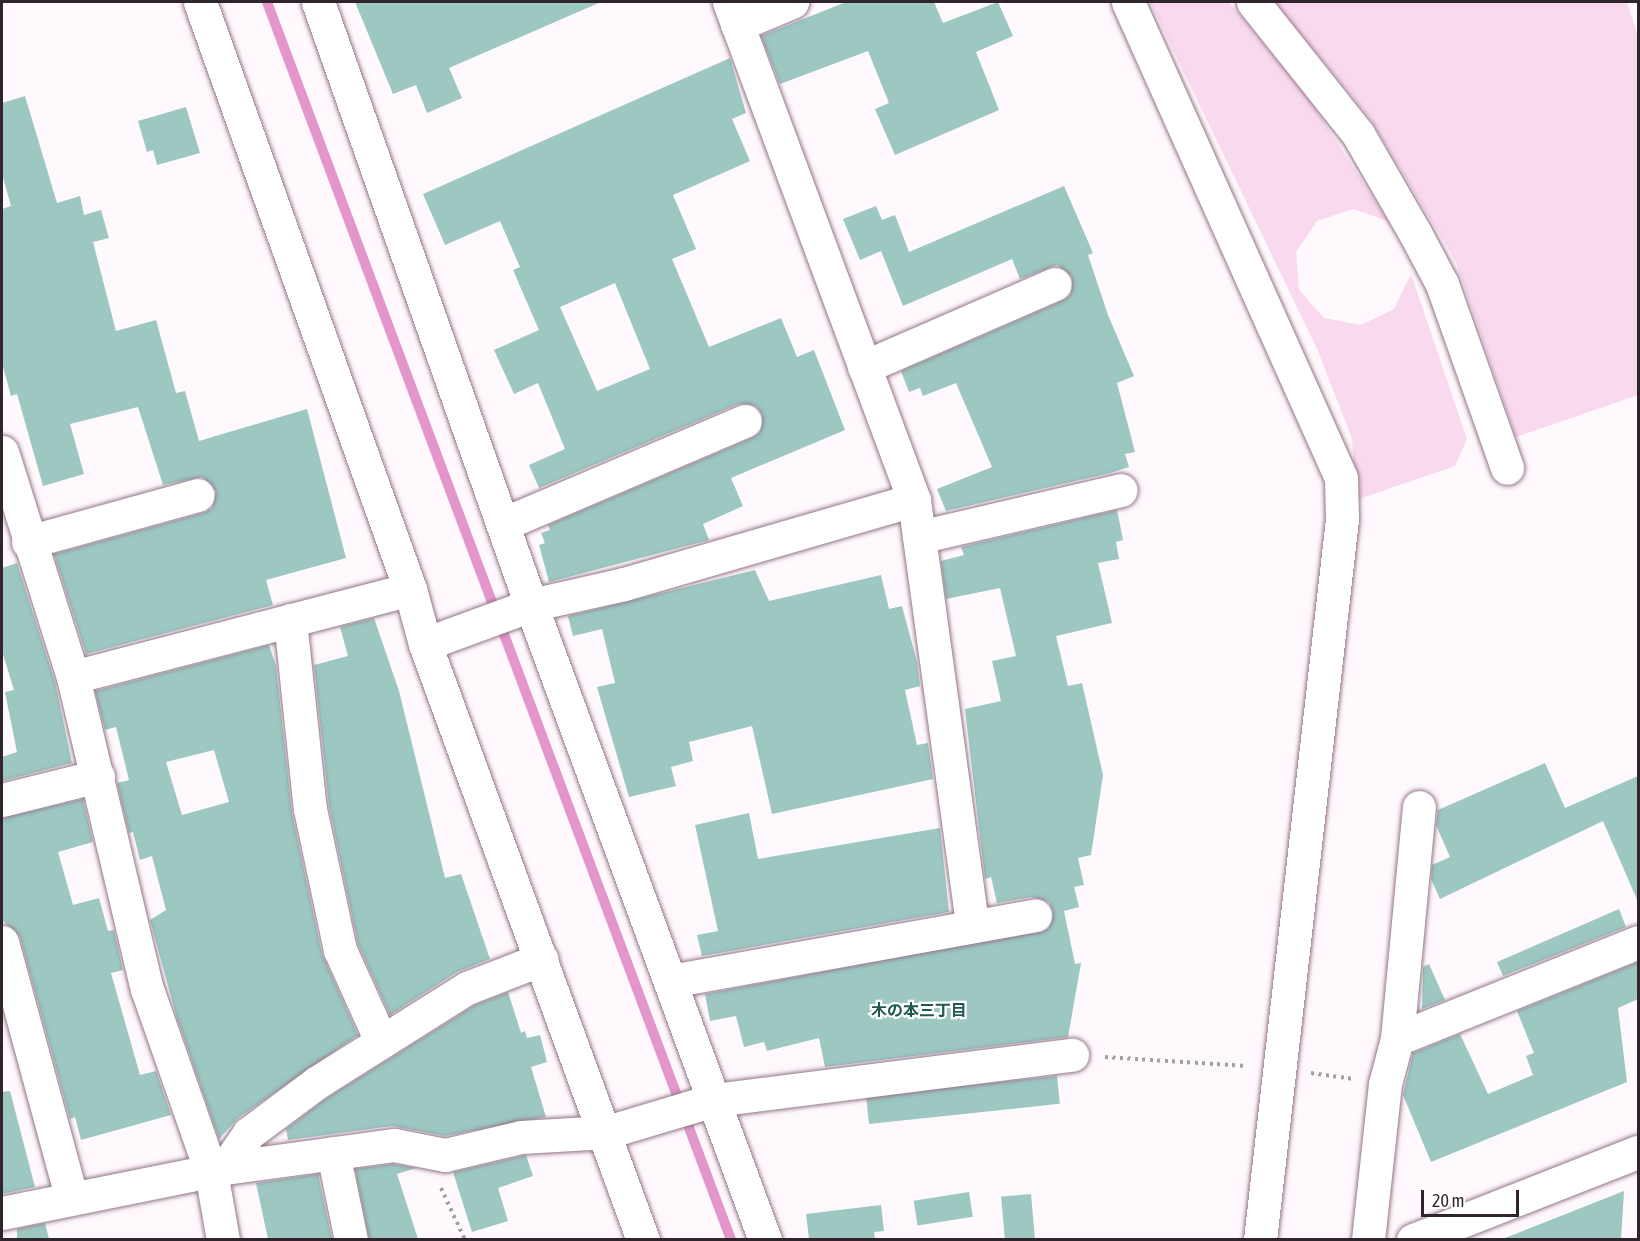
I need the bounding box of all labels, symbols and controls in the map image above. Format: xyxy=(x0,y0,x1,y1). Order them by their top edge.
district label: 木の本三丁目 xyxy=(871,1000,967,1020)
scale bar xyxy=(1424,1178,1522,1216)
text: 20 m xyxy=(1432,1190,1464,1211)

